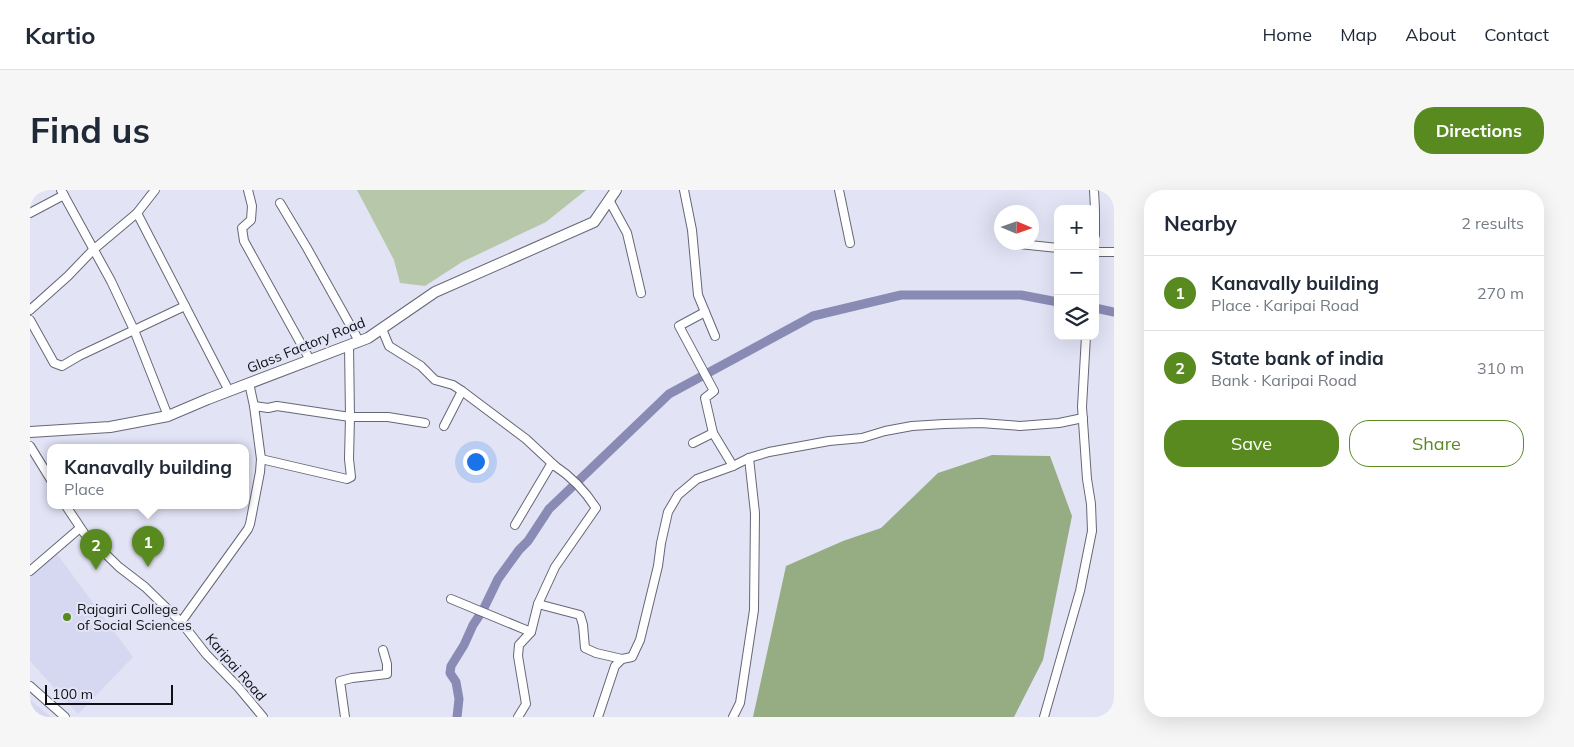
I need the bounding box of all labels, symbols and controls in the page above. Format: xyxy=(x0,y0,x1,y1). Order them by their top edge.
text: Kartio xyxy=(25,20,96,50)
text: Home xyxy=(1262,23,1312,46)
text: Map xyxy=(1340,23,1377,46)
text: About xyxy=(1405,23,1456,46)
text: Contact xyxy=(1484,23,1549,46)
button: Directions xyxy=(1414,107,1544,154)
text: Find us xyxy=(30,108,150,152)
north arrow xyxy=(994,205,1039,250)
map controls xyxy=(1054,205,1099,340)
button: + xyxy=(1054,205,1099,250)
text: Nearby xyxy=(1164,210,1237,236)
text: 2 results xyxy=(1461,213,1524,233)
button: − xyxy=(1054,250,1099,295)
text: Kanavally building xyxy=(1211,271,1379,295)
text: 1 xyxy=(1175,283,1185,303)
text: 270 m xyxy=(1477,283,1524,303)
button: layers xyxy=(1054,295,1099,340)
text: Place · Karipai Road xyxy=(1211,295,1359,315)
street label: Glass Factory Road xyxy=(244,313,368,377)
text: State bank of india xyxy=(1211,346,1384,370)
text: 2 xyxy=(1175,358,1185,378)
text: 310 m xyxy=(1477,358,1524,378)
text: Bank · Karipai Road xyxy=(1211,370,1357,390)
button: Save xyxy=(1164,420,1339,467)
button: Share xyxy=(1349,420,1524,467)
popup xyxy=(47,444,249,509)
your location xyxy=(463,449,489,475)
text: Kanavally building xyxy=(64,455,232,479)
text: Place xyxy=(64,479,104,499)
pin: 1 xyxy=(132,526,164,567)
pin: 2 xyxy=(80,529,112,570)
place label: Rajagiri College of Social Sciences xyxy=(77,600,192,634)
marker: Rajagiri College of Social Sciences xyxy=(61,611,73,623)
street label: Karipai Road xyxy=(202,629,270,705)
scale bar xyxy=(45,682,172,705)
text: 100 m xyxy=(52,685,93,703)

